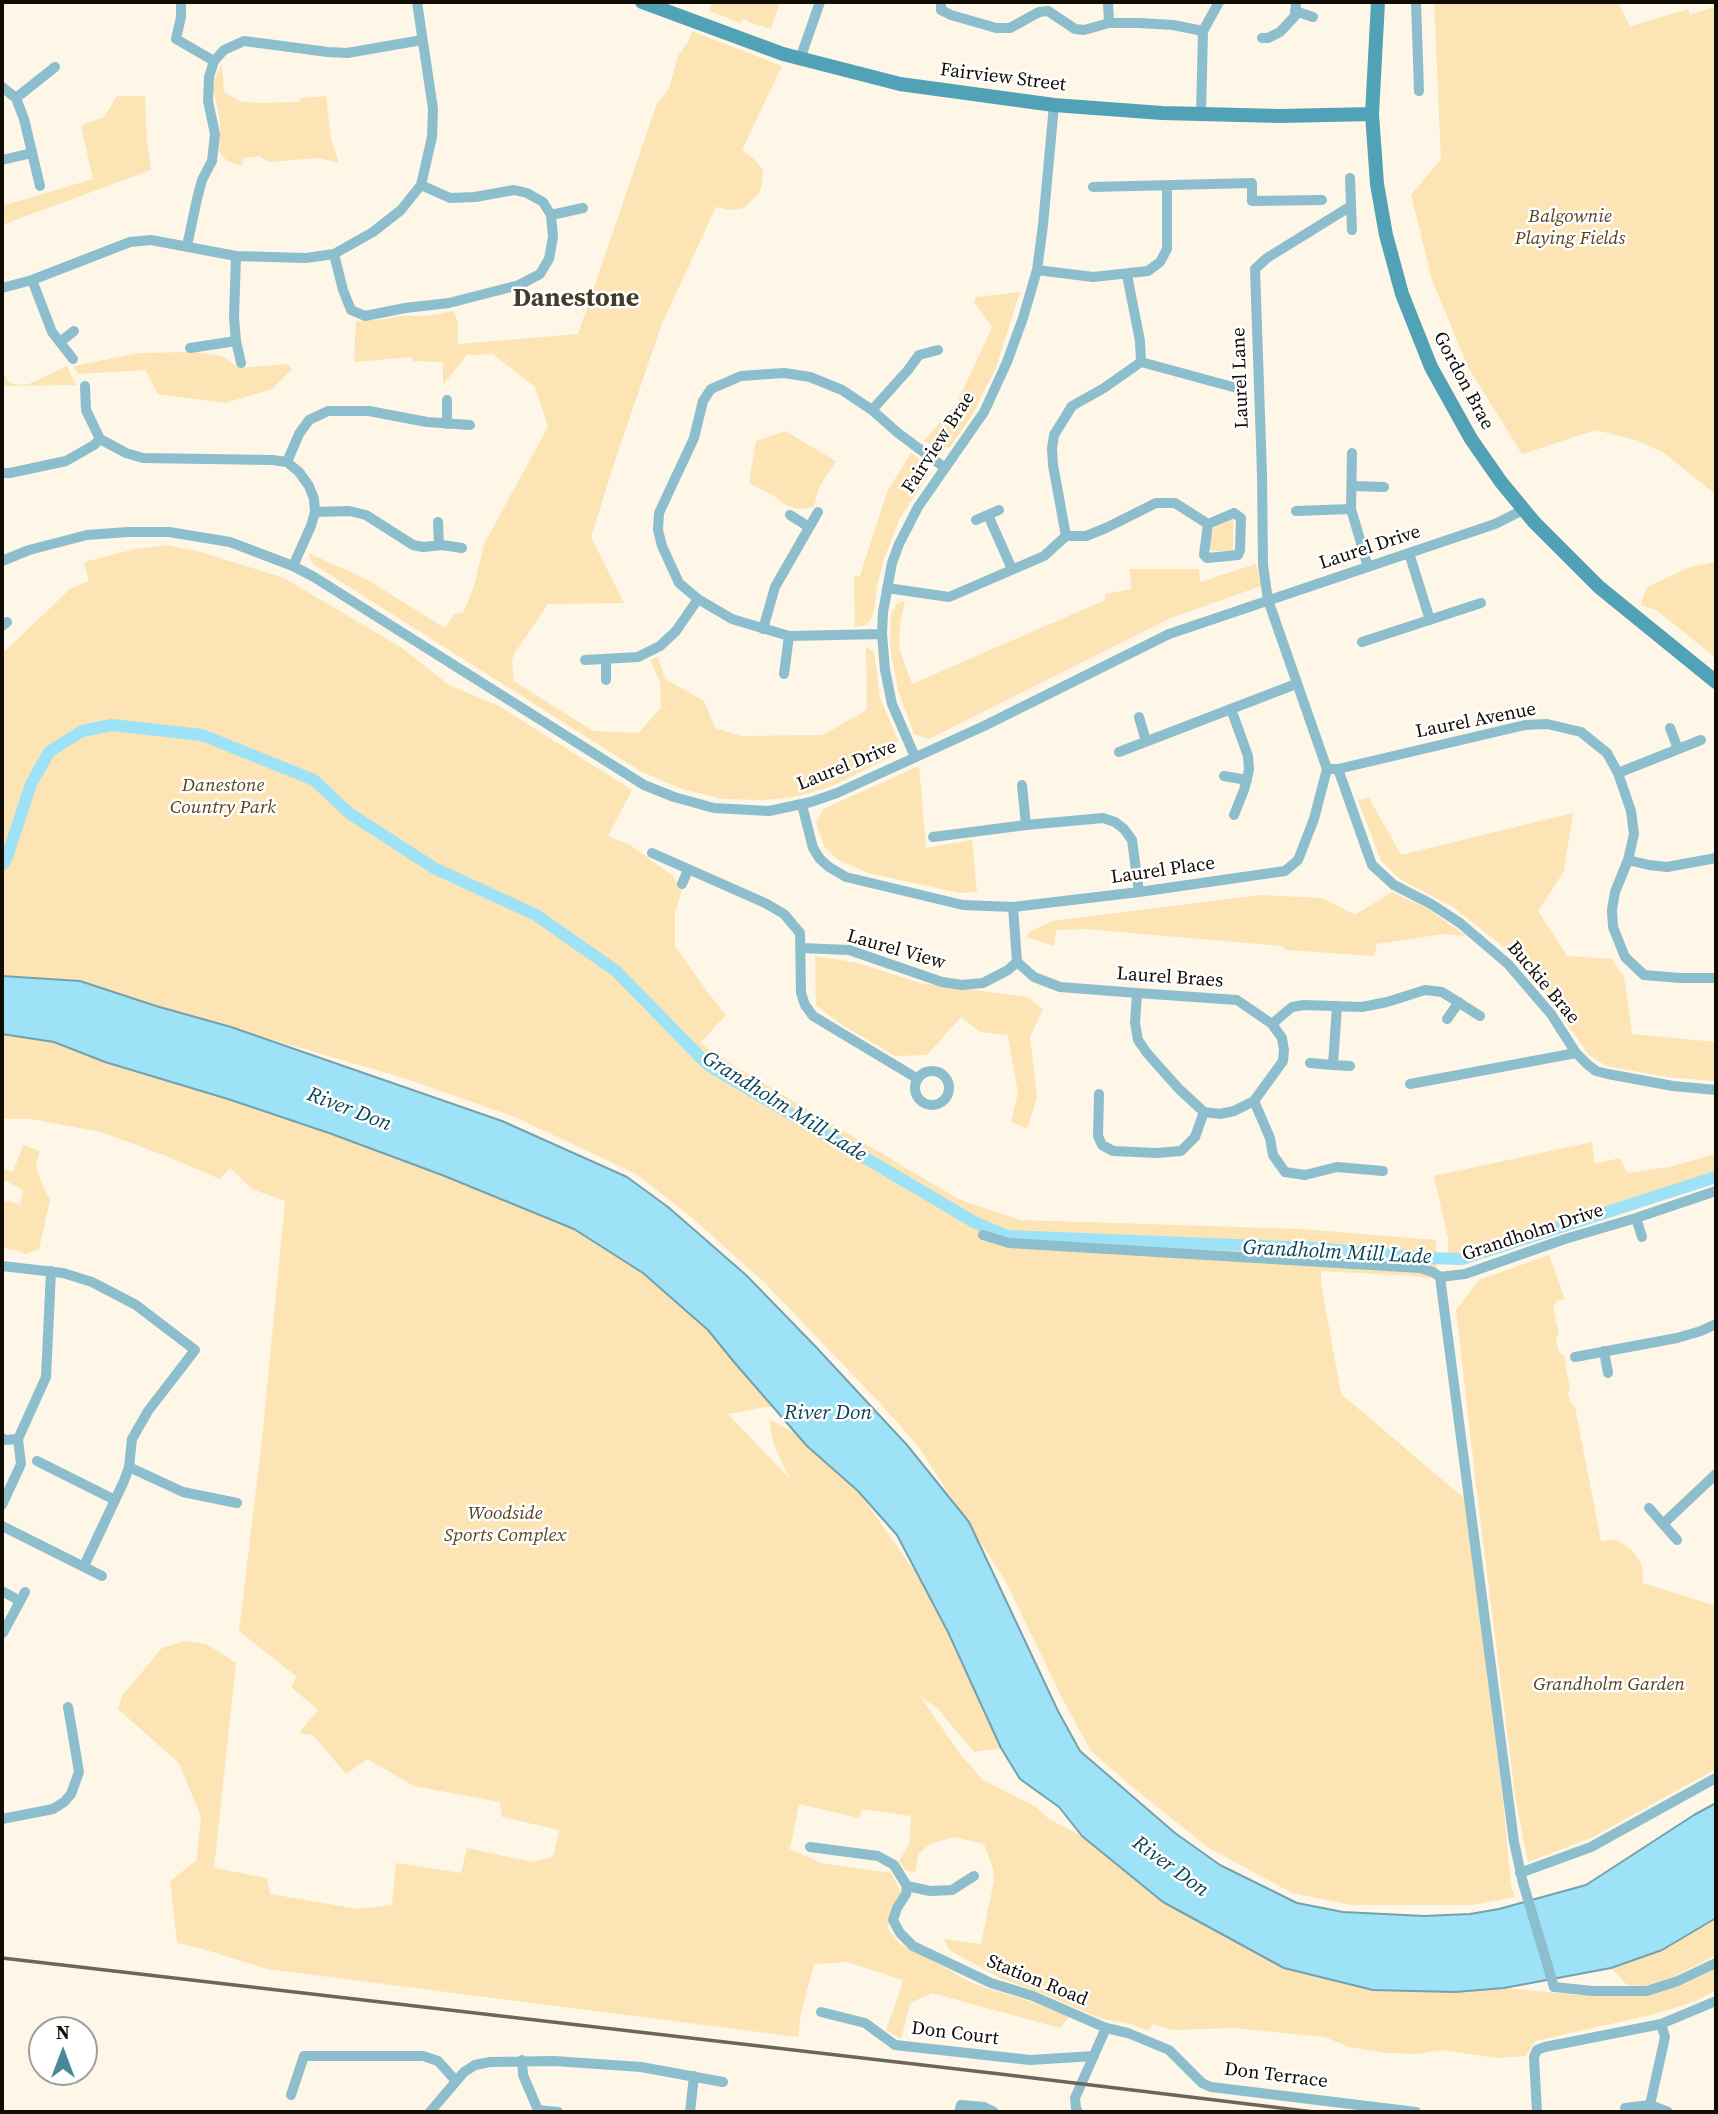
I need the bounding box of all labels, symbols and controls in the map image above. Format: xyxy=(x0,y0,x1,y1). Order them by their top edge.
street label: Fairview Street xyxy=(939,59,1067,97)
park label: Balgownie Playing Fields xyxy=(1515,206,1625,250)
district label: Danestone xyxy=(513,283,639,315)
street label: Laurel Lane xyxy=(1228,327,1254,429)
street label: Gordon Brae xyxy=(1428,328,1498,434)
street label: Fairview Brae xyxy=(898,388,980,498)
street label: Laurel Drive xyxy=(1316,521,1424,575)
street label: Laurel Avenue xyxy=(1414,698,1538,744)
street label: Laurel Drive xyxy=(794,736,900,796)
park label: Danestone Country Park xyxy=(170,775,276,819)
street label: Laurel Place xyxy=(1110,852,1216,890)
street label: Laurel View xyxy=(844,925,948,975)
street label: Buckie Brae xyxy=(1502,937,1584,1029)
street label: Laurel Braes xyxy=(1116,963,1224,993)
water label: Grandholm Mill Lade xyxy=(697,1046,871,1168)
water label: River Don xyxy=(303,1082,395,1138)
street label: Grandholm Drive xyxy=(1459,1199,1607,1267)
water label: Grandholm Mill Lade xyxy=(1242,1235,1432,1271)
water label: River Don xyxy=(784,1401,872,1427)
park label: Woodside Sports Complex xyxy=(444,1503,566,1547)
park label: Grandholm Garden xyxy=(1533,1674,1685,1696)
water label: River Don xyxy=(1127,1831,1213,1903)
street label: Station Road xyxy=(983,1950,1091,2012)
north arrow xyxy=(28,2016,98,2086)
street label: Don Court xyxy=(910,2017,1000,2051)
text: N xyxy=(56,2019,70,2045)
street label: Don Terrace xyxy=(1223,2058,1329,2094)

